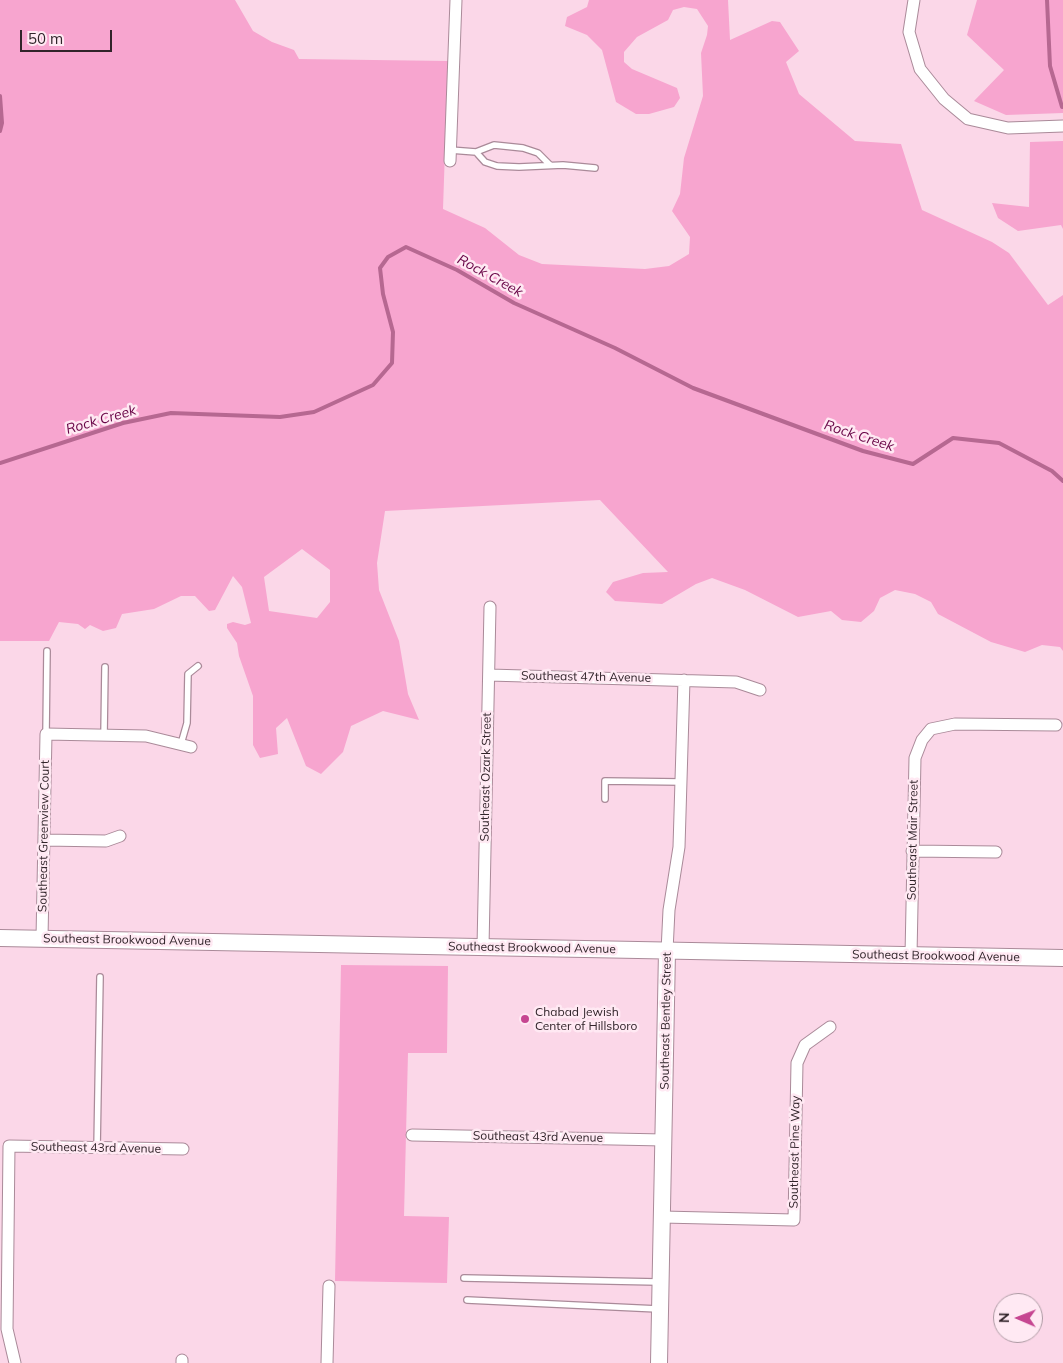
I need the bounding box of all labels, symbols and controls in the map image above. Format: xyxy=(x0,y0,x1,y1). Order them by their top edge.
scale bar xyxy=(22,20,115,52)
text: 50 m xyxy=(28,29,63,48)
water label: Rock Creek xyxy=(454,251,526,301)
water label: Rock Creek xyxy=(64,402,138,438)
water label: Rock Creek xyxy=(822,417,896,455)
street label: Southeast 47th Avenue xyxy=(521,669,651,685)
street label: Southeast Ozark Street xyxy=(478,712,494,842)
street label: Southeast Greenview Court xyxy=(35,760,53,912)
street label: Southeast Mair Street xyxy=(905,780,921,900)
street label: Southeast Brookwood Avenue xyxy=(43,931,211,949)
street label: Southeast Brookwood Avenue xyxy=(448,939,616,957)
street label: Southeast Brookwood Avenue xyxy=(852,947,1020,965)
street label: Southeast Bentley Street xyxy=(658,952,674,1090)
place label: Chabad Jewish Center of Hillsboro xyxy=(535,1005,637,1033)
marker: Chabad Jewish Center of Hillsboro xyxy=(519,1013,531,1025)
street label: Southeast Pine Way xyxy=(787,1095,803,1209)
street label: Southeast 43rd Avenue xyxy=(473,1129,603,1145)
street label: Southeast 43rd Avenue xyxy=(31,1140,161,1156)
north arrow xyxy=(993,1293,1043,1343)
text: N xyxy=(995,1312,1013,1323)

